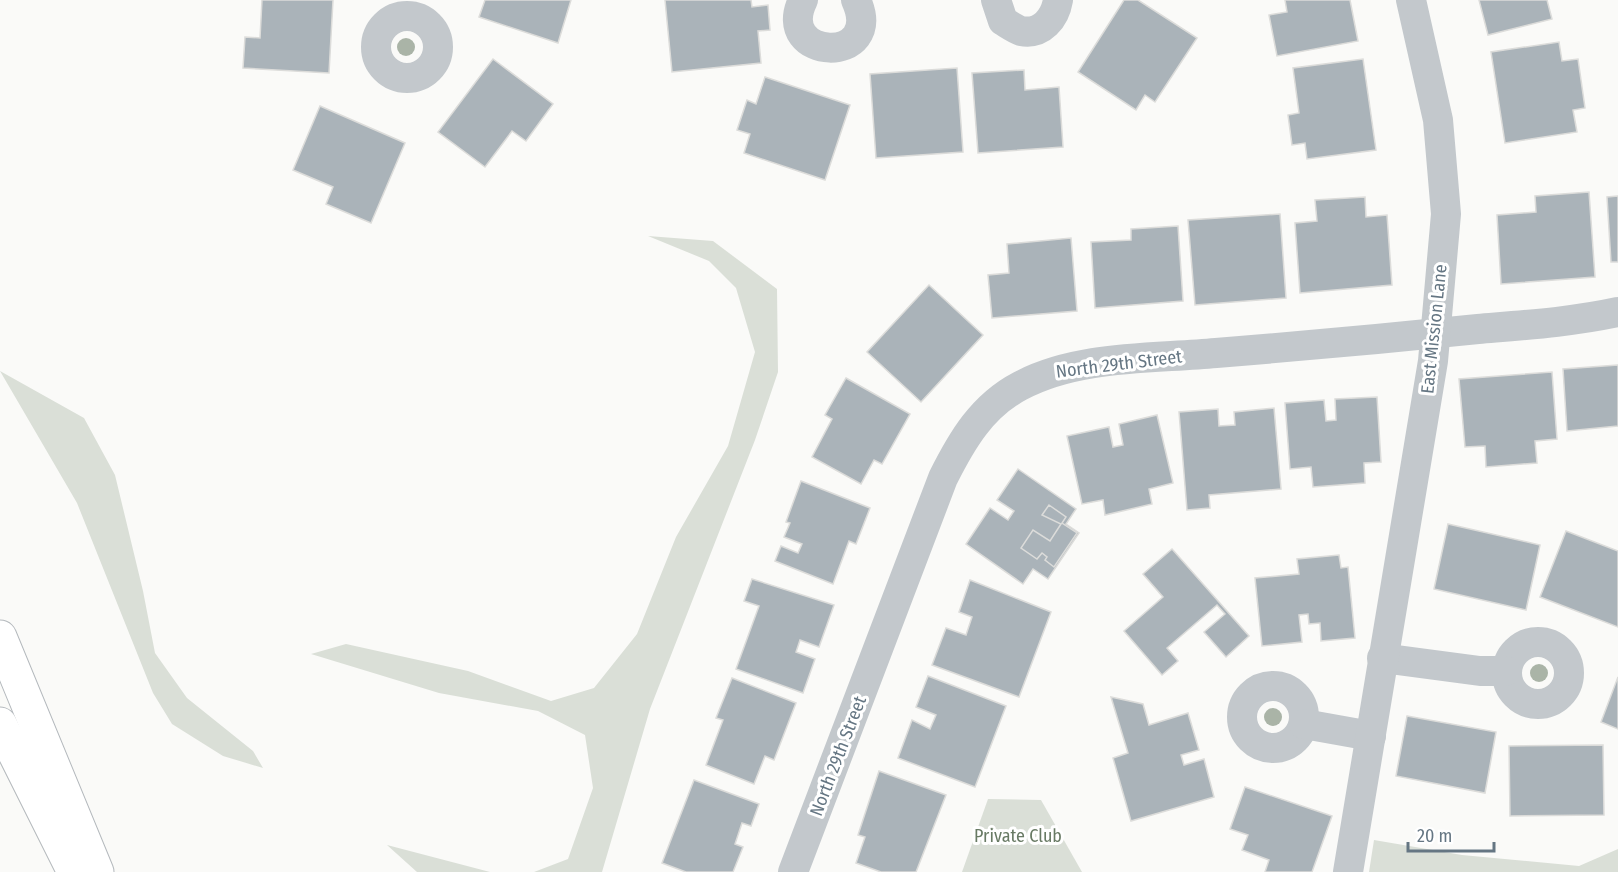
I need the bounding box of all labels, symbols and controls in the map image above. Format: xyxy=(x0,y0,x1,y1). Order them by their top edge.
street label: East Mission Lane xyxy=(1416,263,1452,395)
street label: North 29th Street xyxy=(1055,345,1183,383)
street label: North 29th Street xyxy=(805,693,871,819)
scale bar xyxy=(1408,815,1494,853)
park label: Private Club xyxy=(974,825,1062,847)
text: 20 m xyxy=(1417,825,1452,847)

